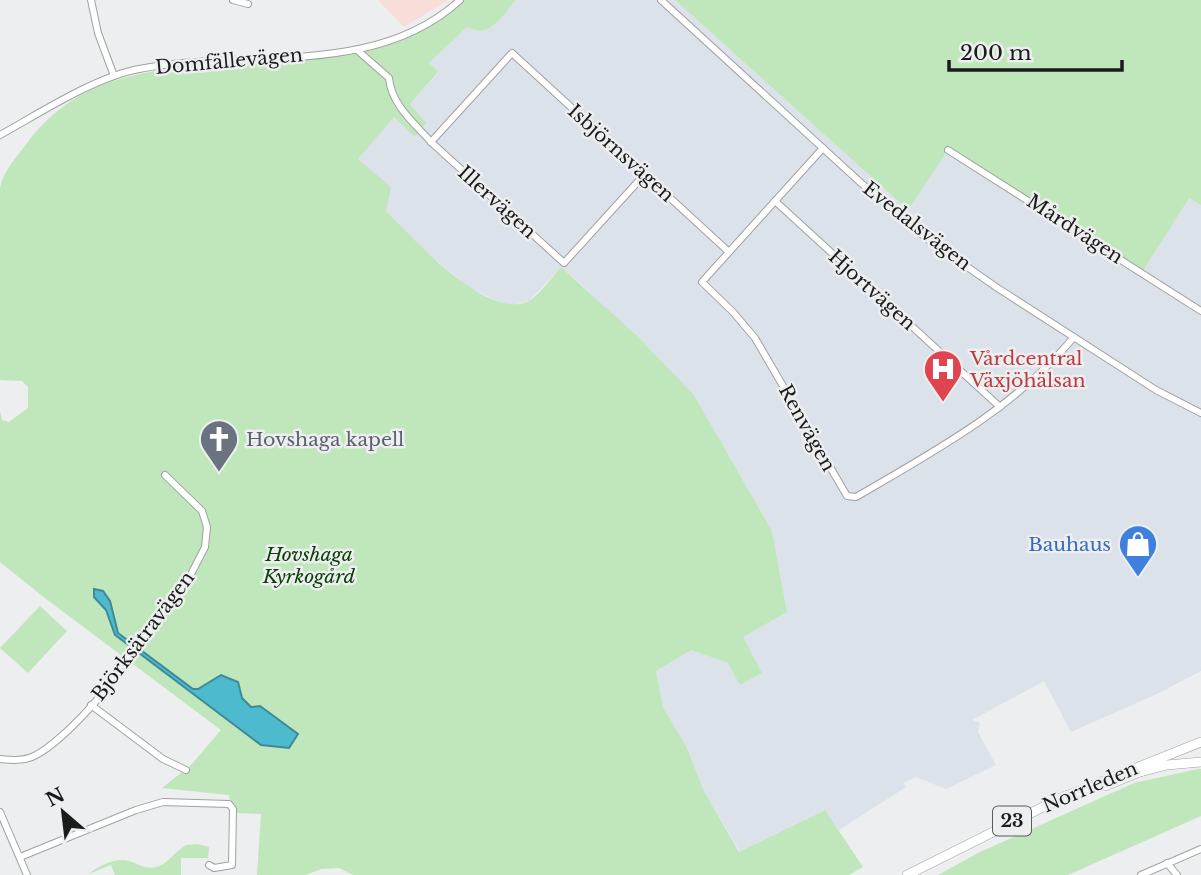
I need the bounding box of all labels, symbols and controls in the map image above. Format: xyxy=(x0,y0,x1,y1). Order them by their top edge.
scale bar xyxy=(949,28,1122,72)
text: 200 m xyxy=(960,40,1032,66)
street label: Domfällevägen xyxy=(154,43,304,79)
street label: Isbjörnsvägen xyxy=(563,99,679,207)
street label: Illervägen xyxy=(453,161,541,243)
street label: Evedalsvägen xyxy=(858,177,976,275)
street label: Mårdvägen xyxy=(1023,189,1127,269)
street label: Hjortvägen xyxy=(824,245,920,335)
place label: Vårdcentral Växjöhälsan xyxy=(969,347,1086,392)
hospital icon: Vårdcentral Växjöhälsan xyxy=(922,348,964,403)
street label: Renvägen xyxy=(774,381,840,475)
church icon: Hovshaga kapell xyxy=(198,418,240,473)
place label: Hovshaga kapell xyxy=(246,428,404,451)
shop icon: Bauhaus xyxy=(1117,523,1159,578)
place label: Bauhaus xyxy=(1028,533,1111,556)
park label: Hovshaga Kyrkogård xyxy=(262,543,356,588)
street label: Björksätravägen xyxy=(87,567,199,705)
street label: Norrleden xyxy=(1039,757,1141,817)
north arrow xyxy=(28,777,98,847)
text: N xyxy=(42,783,69,812)
road number: 23 xyxy=(993,806,1031,836)

